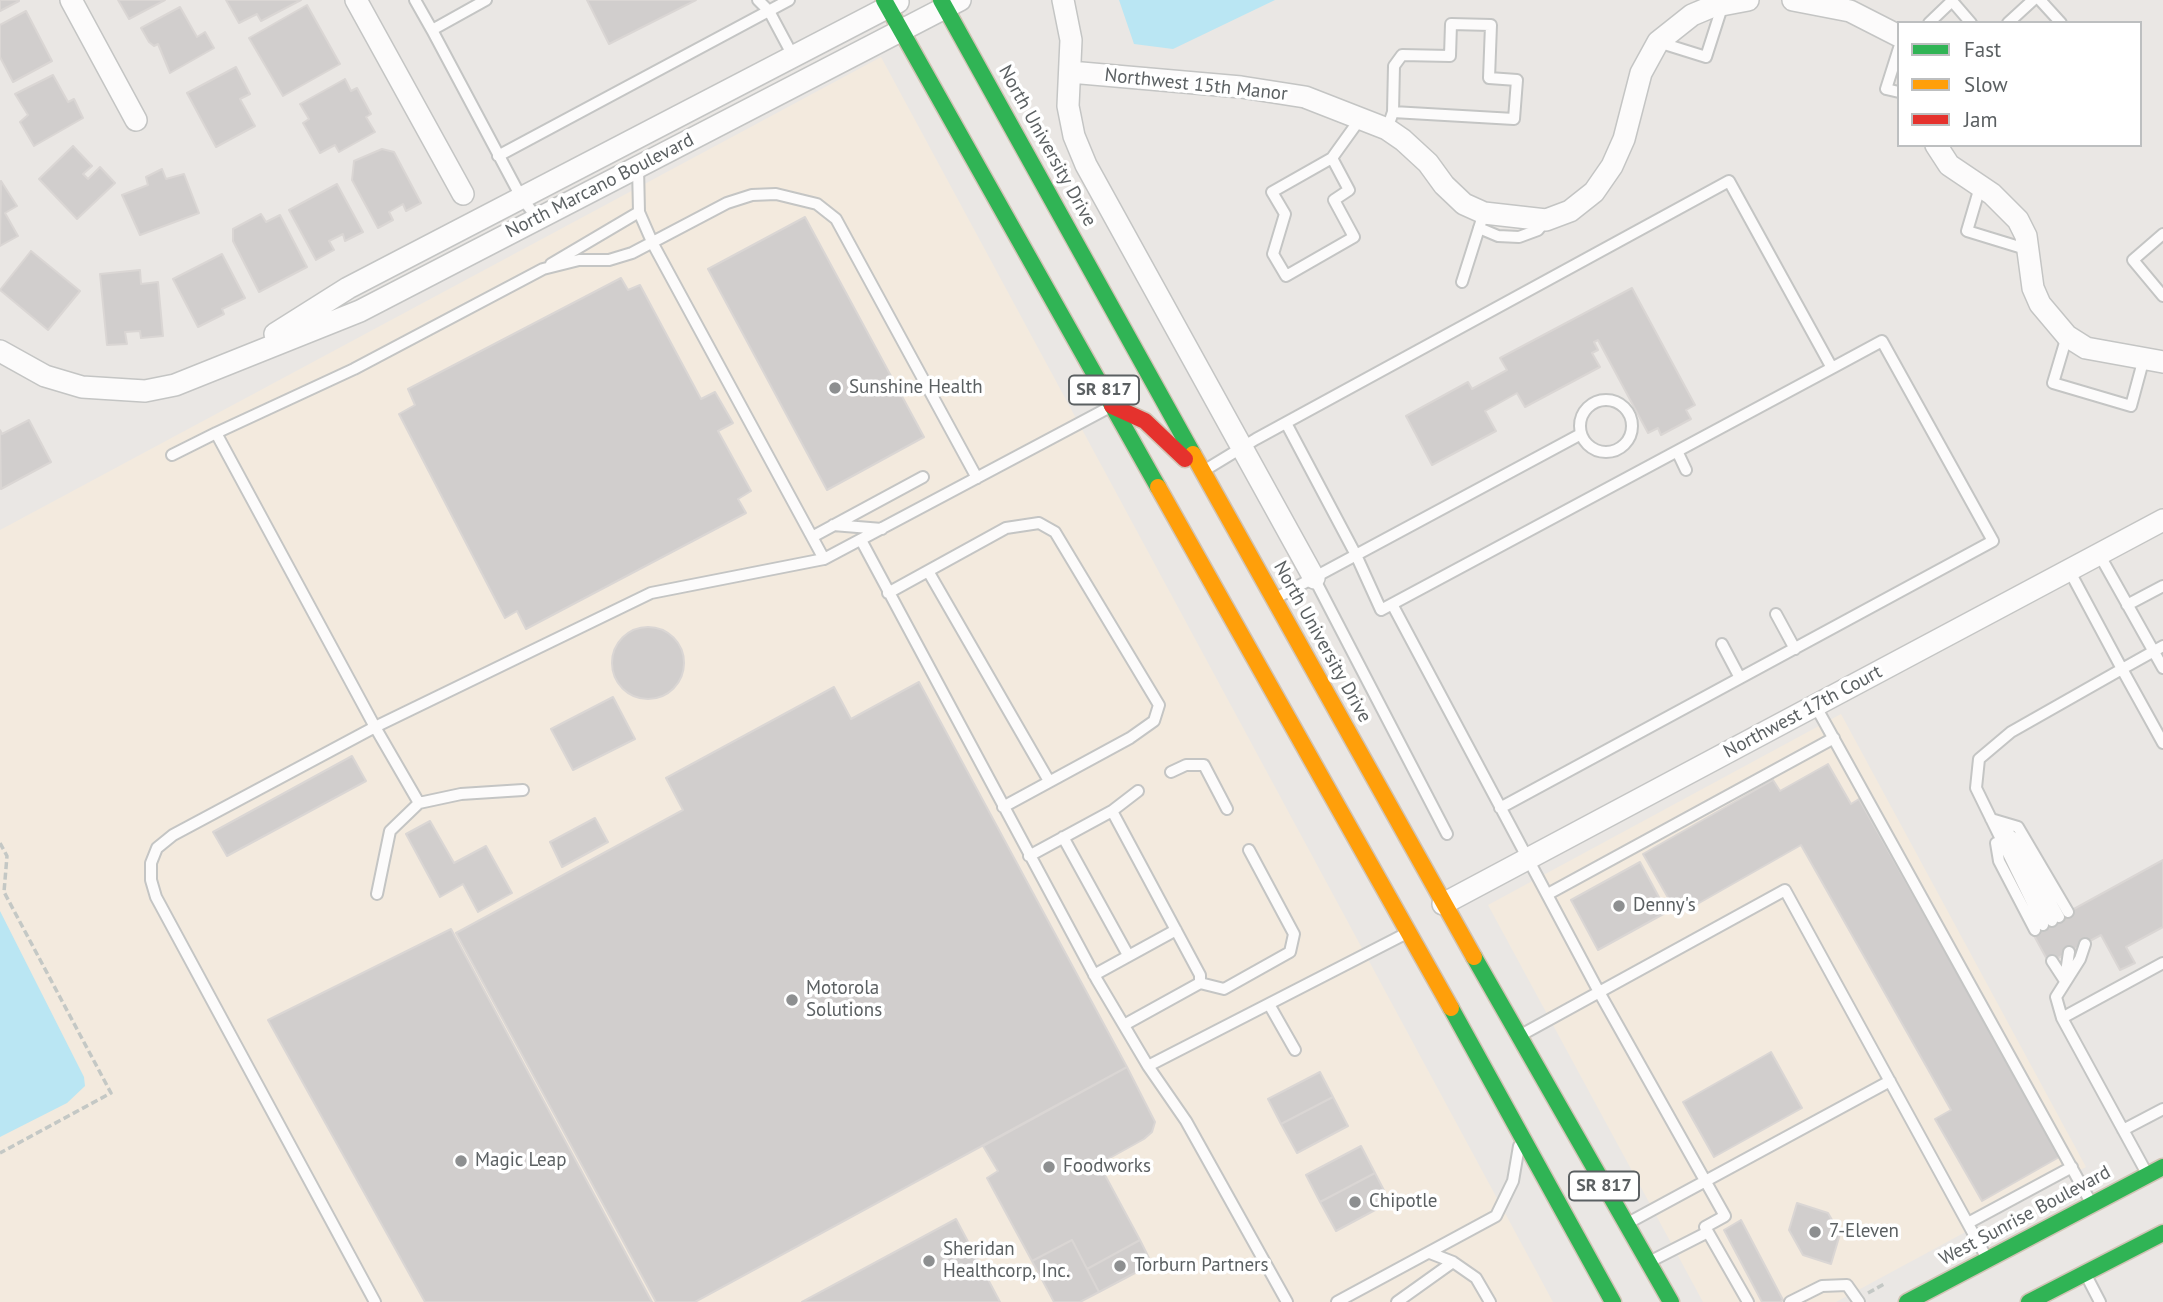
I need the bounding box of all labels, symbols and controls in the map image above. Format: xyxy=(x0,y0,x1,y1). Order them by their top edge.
legend xyxy=(1897,21,2142,147)
text: Fast xyxy=(1964,36,2001,63)
street label: North University Drive xyxy=(993,61,1101,231)
street label: Northwest 15th Manor xyxy=(1103,64,1289,106)
text: Slow xyxy=(1964,71,2008,98)
text: Jam xyxy=(1964,106,1998,133)
street label: North Marcano Boulevard xyxy=(502,129,698,243)
road number: SR 817 xyxy=(1069,376,1139,404)
place label: Sunshine Health xyxy=(849,377,983,399)
marker: Sunshine Health xyxy=(827,380,843,396)
street label: North University Drive xyxy=(1268,557,1376,727)
street label: Northwest 17th Court xyxy=(1720,661,1886,763)
place label: Denny's xyxy=(1633,895,1696,917)
marker: Denny's xyxy=(1611,898,1627,914)
place label: Motorola Solutions xyxy=(806,978,882,1022)
marker: Motorola Solutions xyxy=(784,992,800,1008)
place label: Magic Leap xyxy=(475,1150,566,1172)
marker: Magic Leap xyxy=(453,1153,469,1169)
place label: Foodworks xyxy=(1063,1156,1151,1178)
marker: Foodworks xyxy=(1041,1159,1057,1175)
street label: West Sunrise Boulevard xyxy=(1935,1161,2115,1271)
road number: SR 817 xyxy=(1569,1171,1639,1200)
place label: Chipotle xyxy=(1369,1191,1437,1213)
marker: Chipotle xyxy=(1347,1194,1363,1210)
place label: 7-Eleven xyxy=(1829,1221,1899,1243)
marker: 7-Eleven xyxy=(1807,1224,1823,1240)
place label: Sheridan Healthcorp, Inc. xyxy=(943,1239,1070,1283)
marker: Sheridan Healthcorp, Inc. xyxy=(921,1253,937,1269)
place label: Torburn Partners xyxy=(1134,1255,1269,1277)
marker: Torburn Partners xyxy=(1112,1258,1128,1274)

